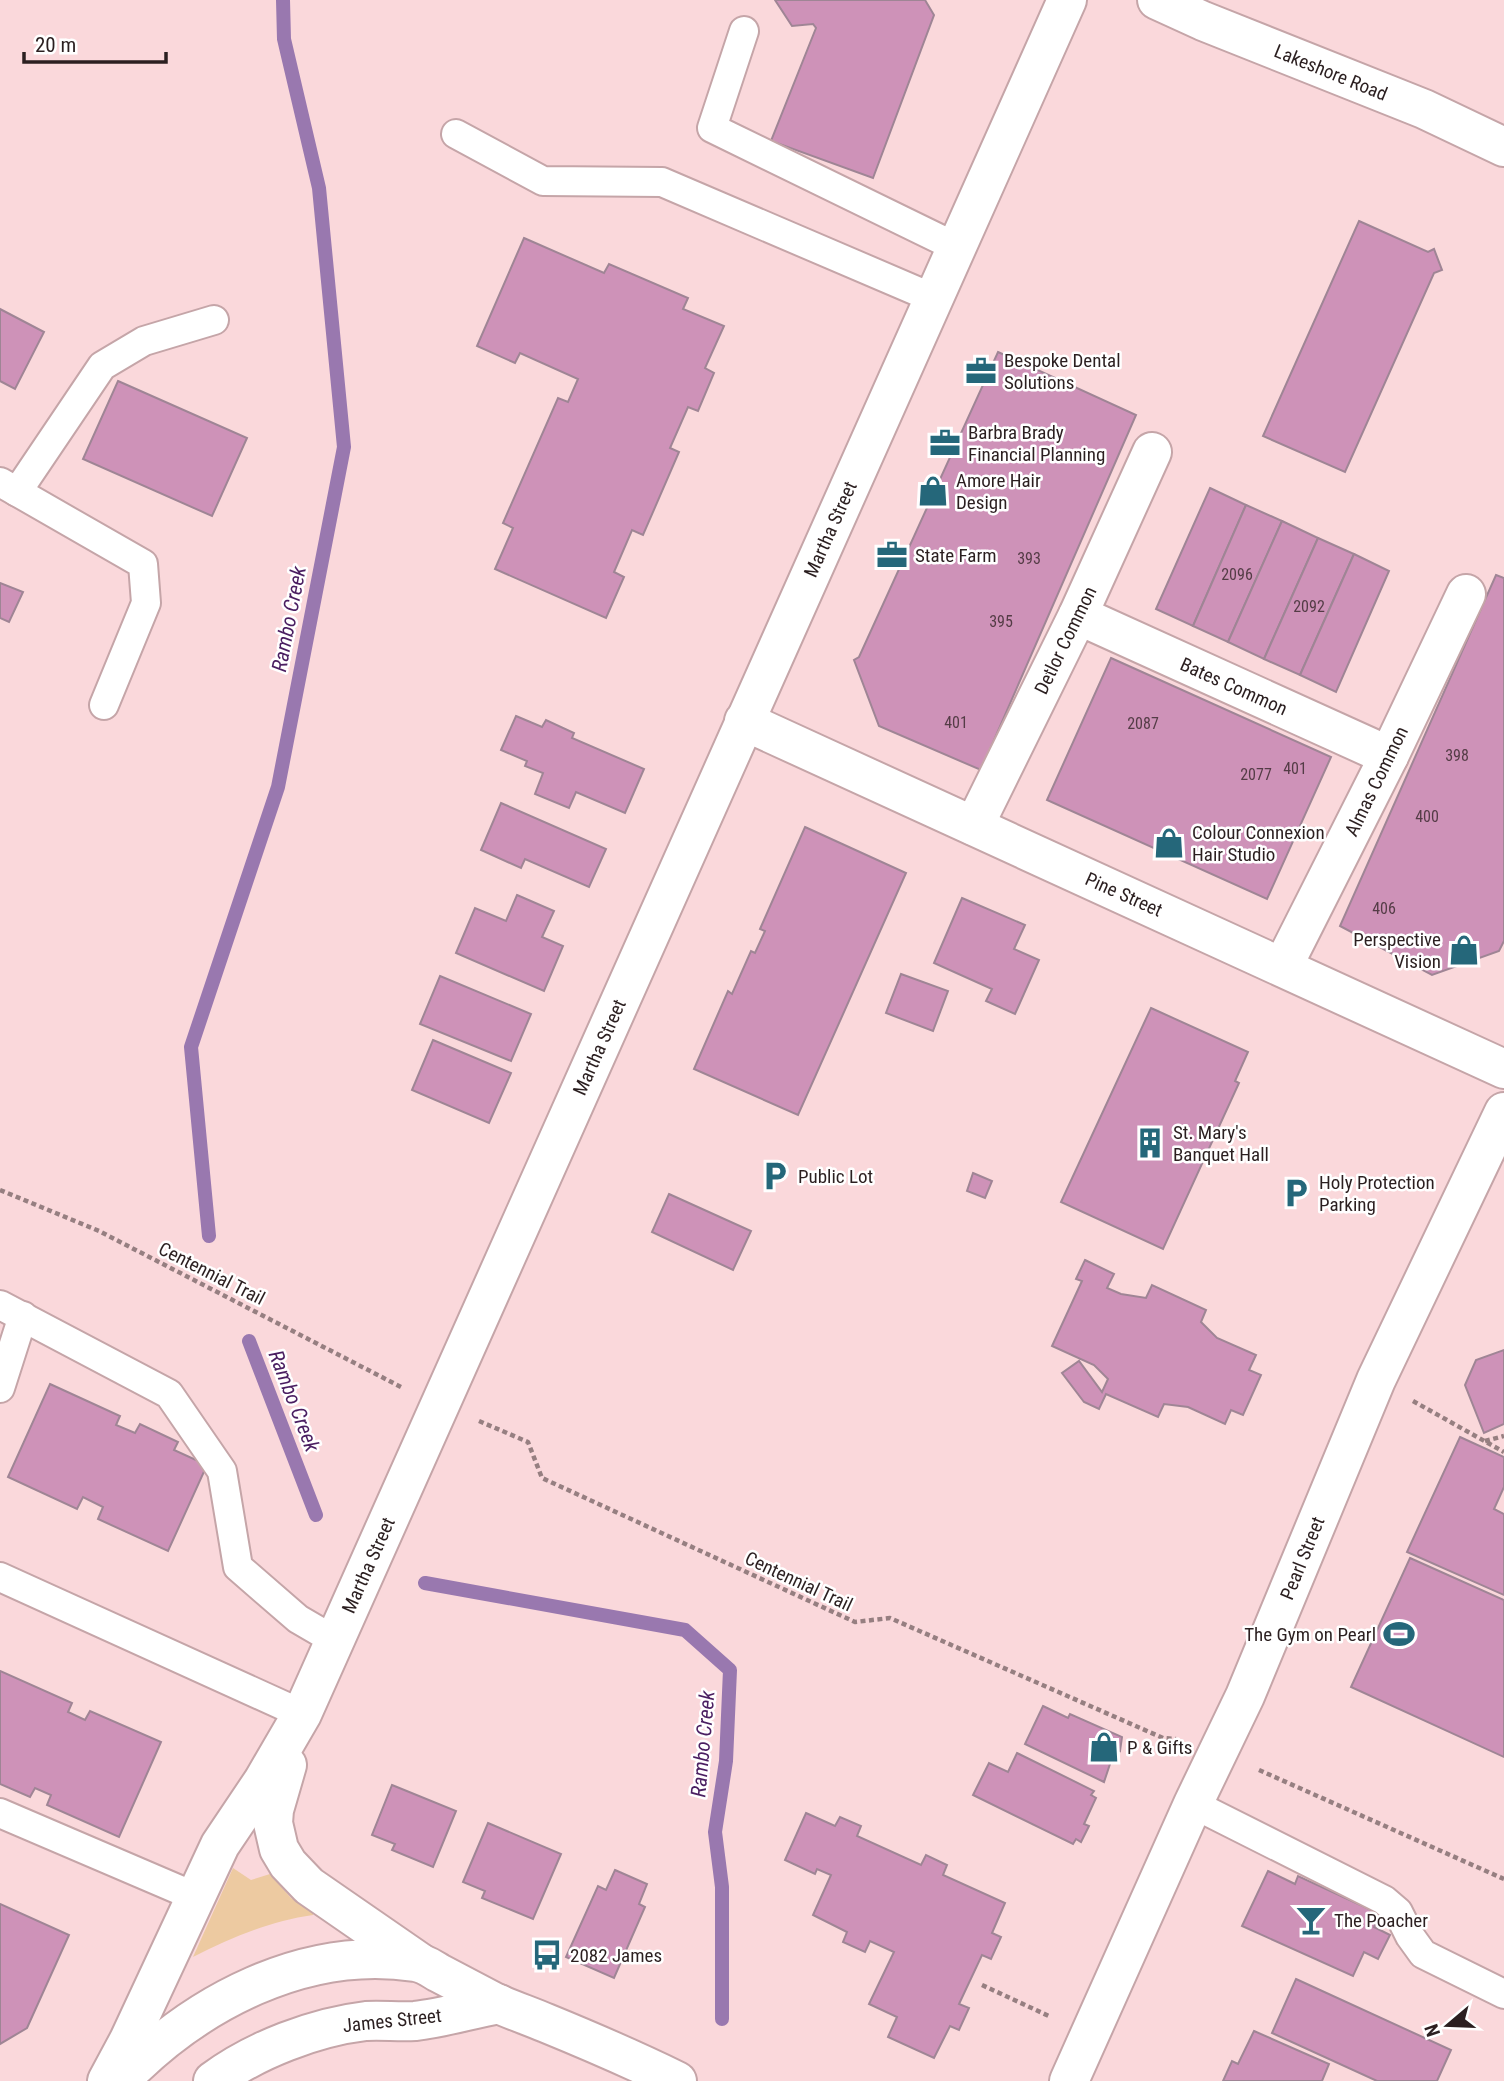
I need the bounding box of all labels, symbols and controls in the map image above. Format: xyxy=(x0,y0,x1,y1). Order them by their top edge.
scale bar xyxy=(24,21,166,65)
text: 20 m xyxy=(35,33,76,57)
street label: Lakeshore Road xyxy=(1271,39,1391,106)
place label: Bespoke Dental Solutions xyxy=(1004,349,1121,394)
office icon: Bespoke Dental Solutions xyxy=(964,354,998,388)
place label: Barbra Brady Financial Planning xyxy=(968,421,1105,466)
office icon: Barbra Brady Financial Planning xyxy=(928,426,962,460)
place label: Amore Hair Design xyxy=(956,469,1041,514)
shop icon: Amore Hair Design xyxy=(916,474,950,508)
street label: Martha Street xyxy=(799,478,862,581)
office icon: State Farm xyxy=(875,538,909,572)
place label: State Farm xyxy=(915,544,996,567)
house number: 393 xyxy=(1017,549,1041,568)
water label: Rambo Creek xyxy=(267,563,311,674)
house number: 2096 xyxy=(1221,565,1253,584)
street label: Detlor Common xyxy=(1029,583,1101,698)
house number: 2092 xyxy=(1293,597,1325,616)
house number: 395 xyxy=(989,612,1013,631)
street label: Bates Common xyxy=(1177,653,1291,720)
house number: 401 xyxy=(944,713,968,732)
house number: 2087 xyxy=(1127,714,1159,733)
street label: Almas Common xyxy=(1340,723,1413,840)
house number: 398 xyxy=(1445,746,1469,765)
house number: 401 xyxy=(1283,759,1307,778)
house number: 2077 xyxy=(1240,765,1272,784)
house number: 400 xyxy=(1415,807,1439,826)
place label: Colour Connexion Hair Studio xyxy=(1192,821,1325,866)
shop icon: Colour Connexion Hair Studio xyxy=(1152,826,1186,860)
street label: Pine Street xyxy=(1082,867,1166,922)
house number: 406 xyxy=(1372,899,1396,918)
place label: Perspective Vision xyxy=(1353,928,1441,973)
shop icon: Perspective Vision xyxy=(1447,933,1481,967)
street label: Martha Street xyxy=(568,996,631,1099)
place label: St. Mary's Banquet Hall xyxy=(1173,1121,1269,1166)
building icon: St. Mary's Banquet Hall xyxy=(1133,1126,1167,1160)
parking icon: Public Lot xyxy=(758,1159,792,1193)
place label: Public Lot xyxy=(798,1165,873,1188)
place label: Holy Protection Parking xyxy=(1319,1171,1435,1216)
parking icon: Holy Protection Parking xyxy=(1279,1176,1313,1210)
street label: Centennial Trail xyxy=(155,1237,269,1310)
water label: Rambo Creek xyxy=(264,1347,325,1456)
street label: Pearl Street xyxy=(1275,1513,1330,1603)
street label: Martha Street xyxy=(337,1514,400,1617)
street label: Centennial Trail xyxy=(741,1547,856,1616)
sports icon: The Gym on Pearl xyxy=(1382,1617,1416,1651)
place label: The Gym on Pearl xyxy=(1244,1623,1376,1646)
water label: Rambo Creek xyxy=(686,1689,720,1798)
shop icon: P & Gifts xyxy=(1087,1730,1121,1764)
place label: P & Gifts xyxy=(1127,1736,1192,1759)
bar icon: The Poacher xyxy=(1294,1903,1328,1937)
place label: The Poacher xyxy=(1334,1909,1428,1932)
bus stop icon: 2082 James xyxy=(530,1938,564,1972)
place label: 2082 James xyxy=(570,1944,662,1967)
north arrow xyxy=(1413,1990,1483,2060)
street label: James Street xyxy=(342,2004,443,2037)
text: N xyxy=(1420,2021,1445,2040)

